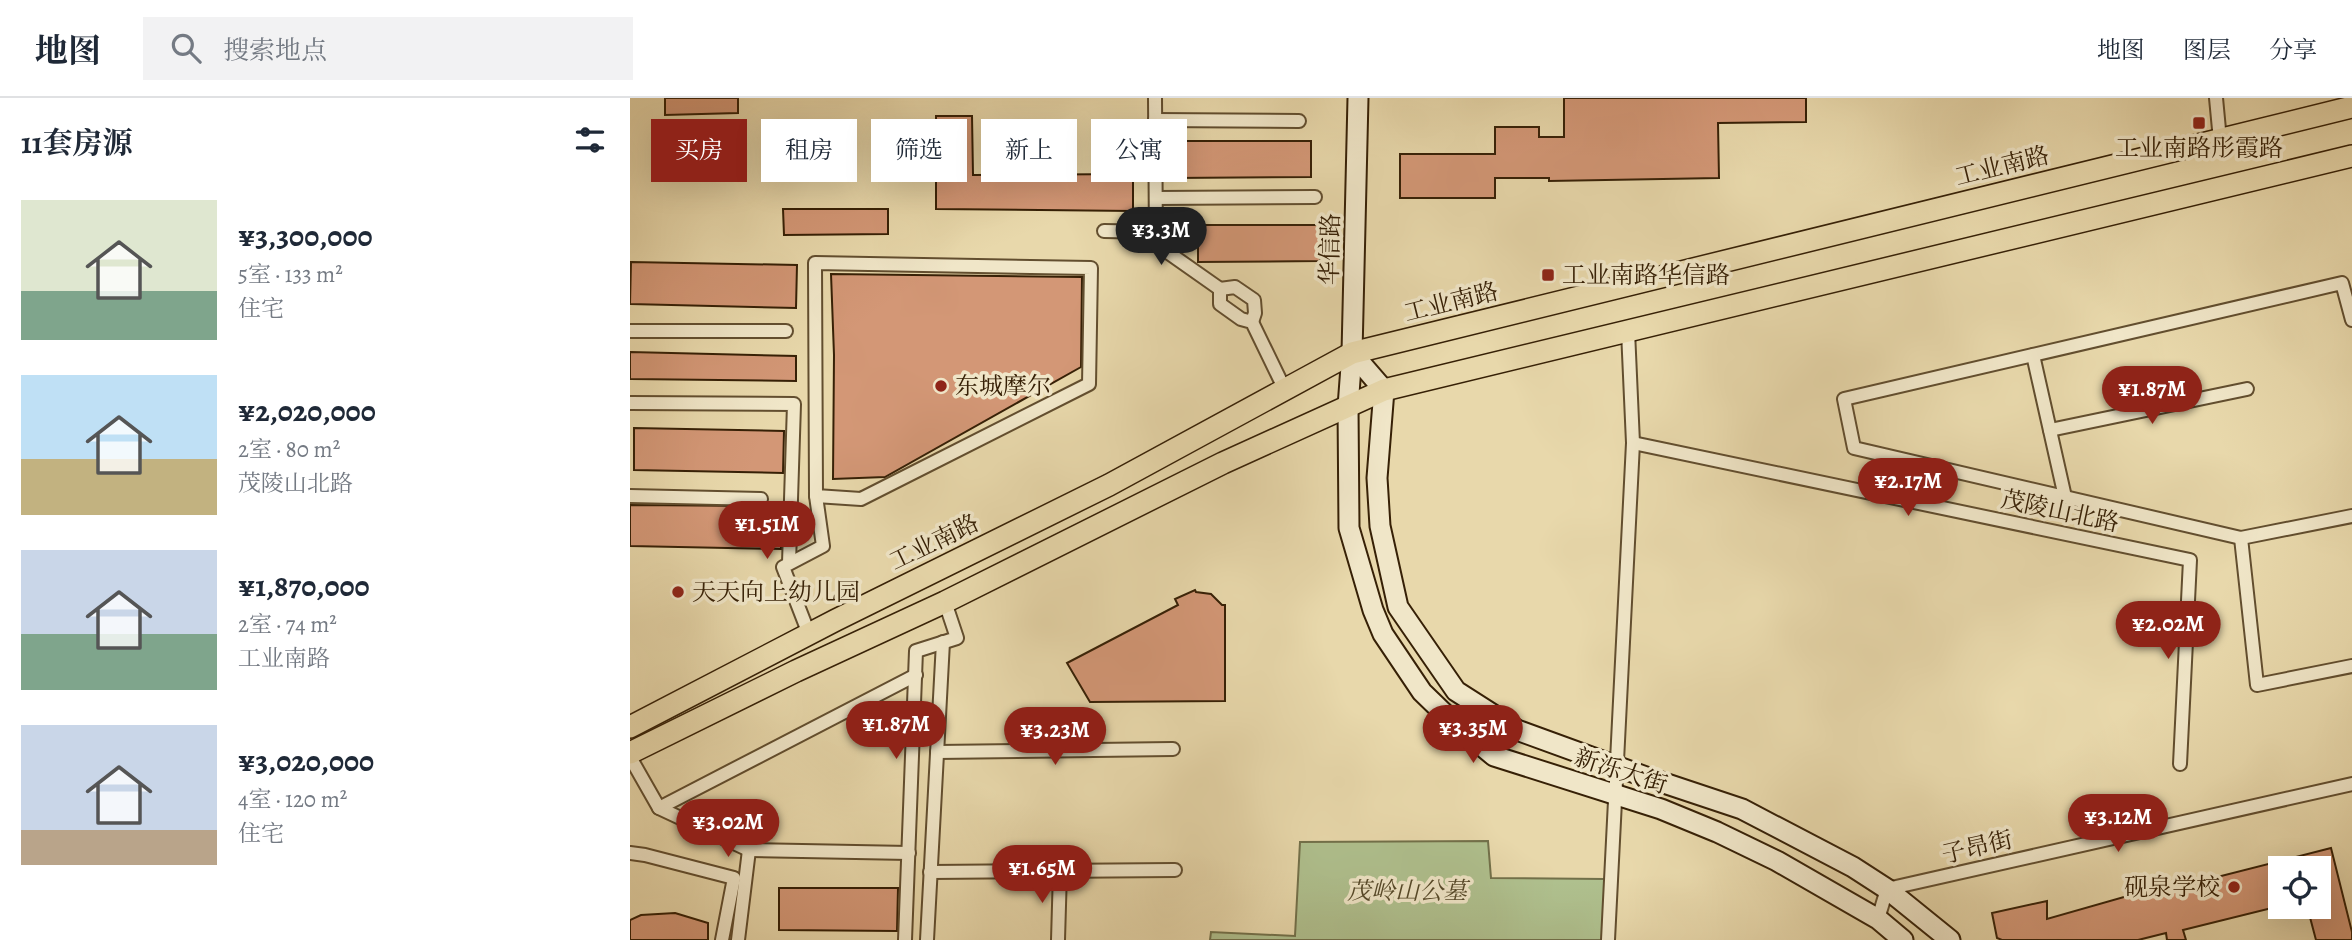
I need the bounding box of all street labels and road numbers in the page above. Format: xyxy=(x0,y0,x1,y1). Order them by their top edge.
street label: 工业南路 xyxy=(1952,139,2052,193)
street label: 华信路 xyxy=(1313,213,1347,285)
street label: 工业南路 xyxy=(1401,275,1501,329)
street label: 茂陵山北路 xyxy=(1998,483,2122,539)
street label: 工业南路 xyxy=(884,507,984,577)
street label: 新泺大街 xyxy=(1570,741,1672,801)
street label: 子昂街 xyxy=(1938,823,2016,871)

